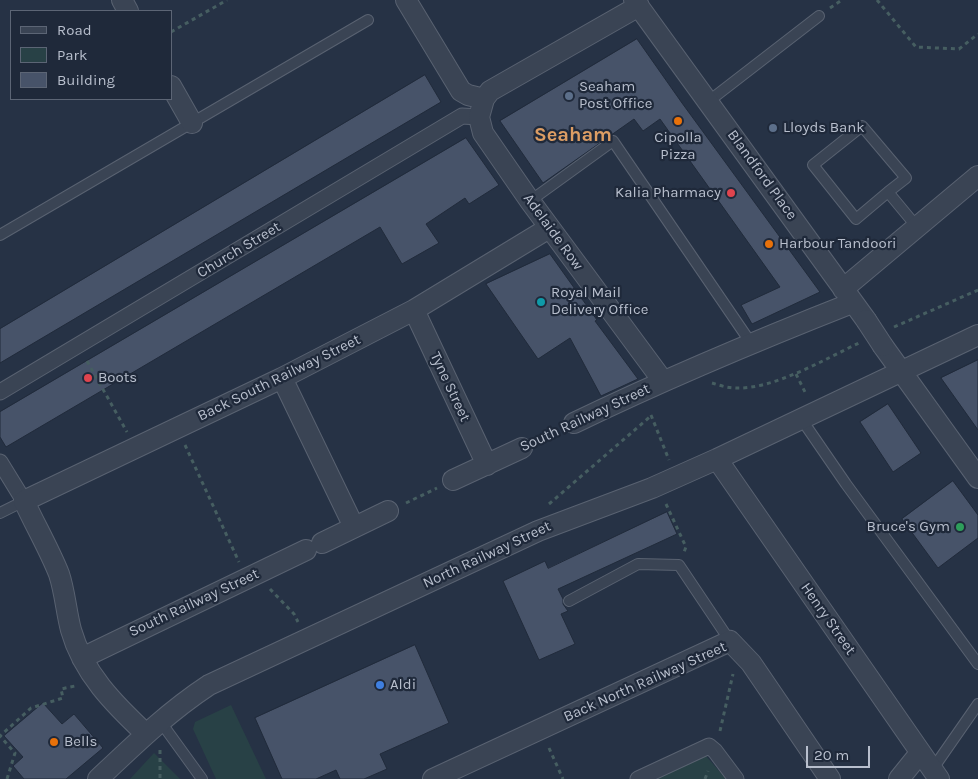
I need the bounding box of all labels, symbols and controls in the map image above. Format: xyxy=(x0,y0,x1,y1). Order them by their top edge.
legend xyxy=(10,10,172,100)
text: Road xyxy=(57,21,92,39)
text: Park xyxy=(57,46,87,64)
text: Building xyxy=(57,71,115,89)
place label: Seaham Post Office xyxy=(579,78,652,113)
marker: Seaham Post Office xyxy=(563,90,575,102)
marker: Cipolla Pizza xyxy=(672,115,684,127)
place label: Lloyds Bank xyxy=(783,119,865,137)
marker: Lloyds Bank xyxy=(767,122,779,134)
district label: Seaham xyxy=(534,123,612,147)
street label: Blandford Place xyxy=(723,126,801,224)
place label: Cipolla Pizza xyxy=(654,129,702,164)
place label: Kalia Pharmacy xyxy=(615,184,721,202)
marker: Kalia Pharmacy xyxy=(725,187,737,199)
street label: Adelaide Row xyxy=(519,190,587,274)
street label: Church Street xyxy=(194,218,284,282)
place label: Harbour Tandoori xyxy=(779,235,897,253)
marker: Harbour Tandoori xyxy=(763,238,775,250)
place label: Royal Mail Delivery Office xyxy=(551,284,648,319)
marker: Royal Mail Delivery Office xyxy=(535,296,547,308)
street label: Back South Railway Street xyxy=(195,331,363,425)
street label: Tyne Street xyxy=(426,349,474,425)
place label: Boots xyxy=(98,369,137,387)
marker: Boots xyxy=(82,372,94,384)
street label: South Railway Street xyxy=(517,380,653,456)
street label: North Railway Street xyxy=(420,517,554,593)
place label: Bruce's Gym xyxy=(867,518,950,536)
marker: Bruce's Gym xyxy=(954,521,966,533)
street label: South Railway Street xyxy=(126,565,262,641)
street label: Henry Street xyxy=(797,579,859,659)
street label: Back North Railway Street xyxy=(561,638,729,726)
place label: Aldi xyxy=(390,676,416,694)
marker: Aldi xyxy=(374,679,386,691)
place label: Bells xyxy=(64,733,97,751)
marker: Bells xyxy=(48,736,60,748)
scale bar xyxy=(808,736,872,768)
text: 20 m xyxy=(814,746,849,764)

